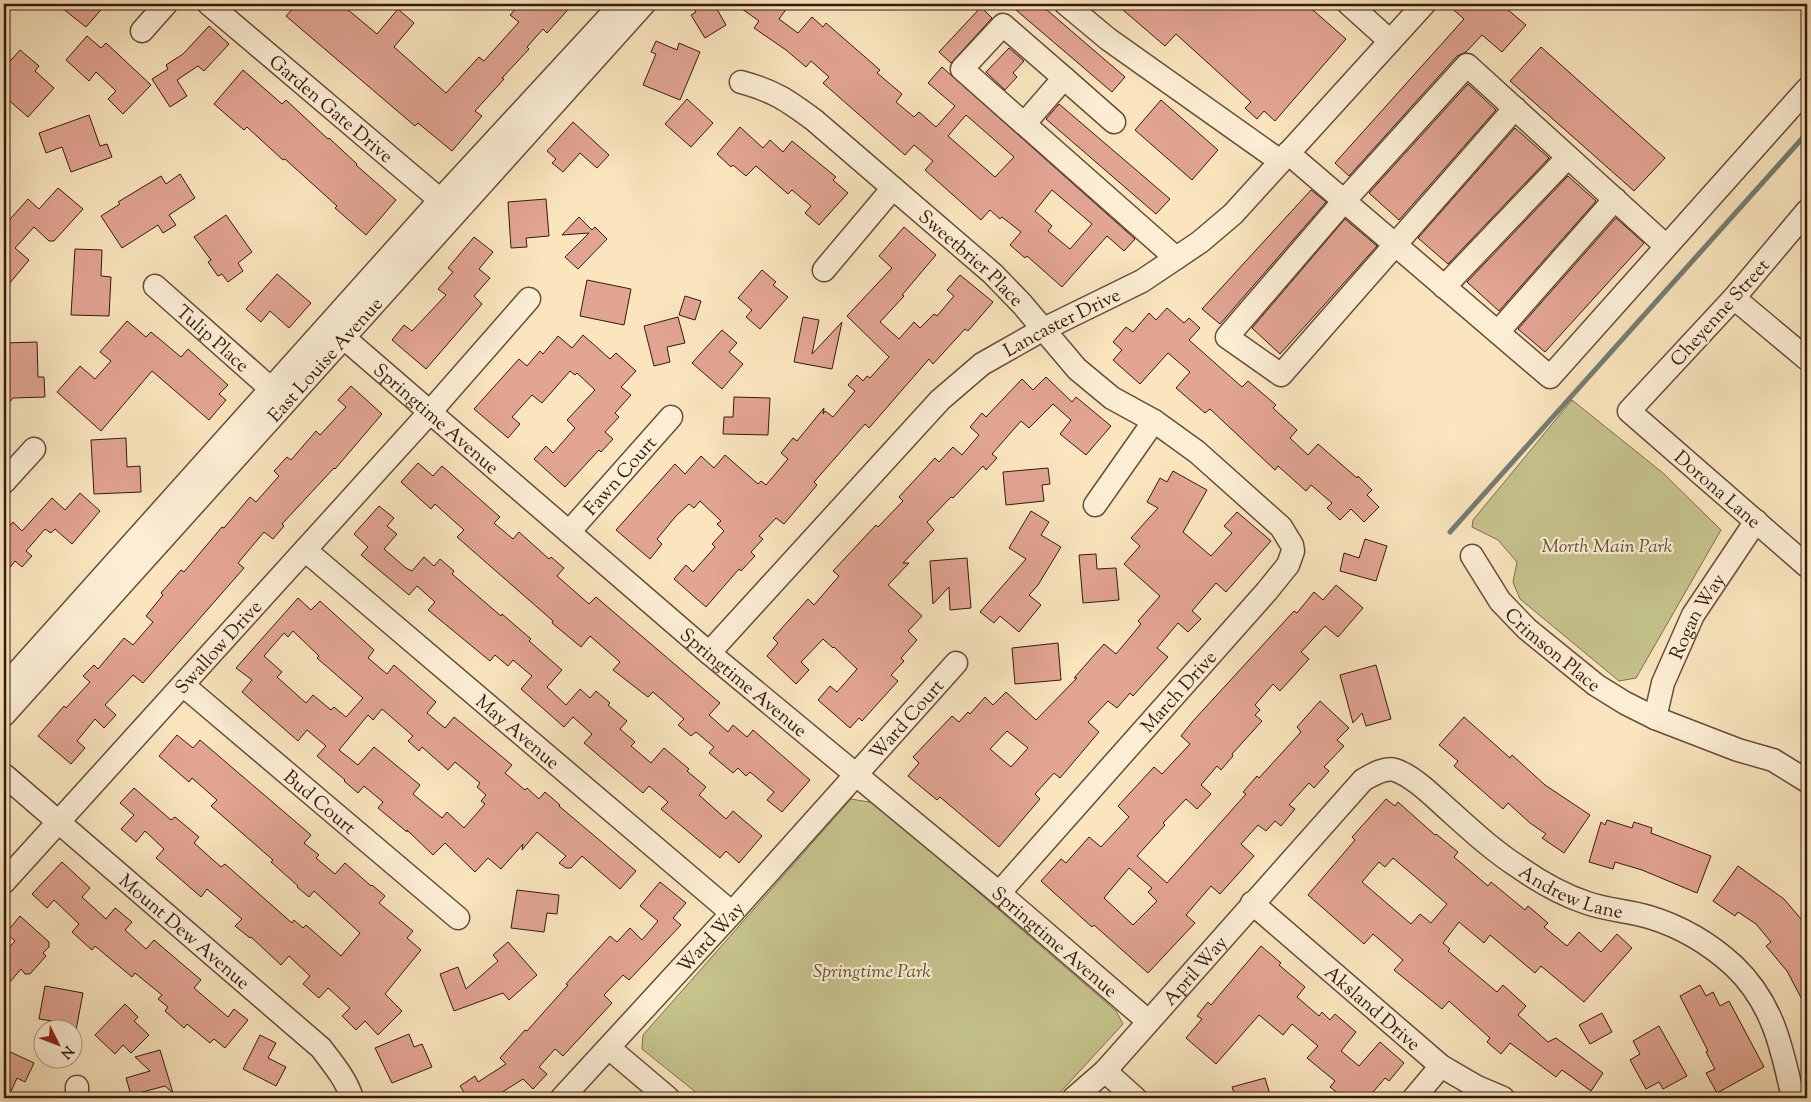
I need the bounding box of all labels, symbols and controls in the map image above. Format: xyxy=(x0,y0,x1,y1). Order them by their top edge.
street label: Garden Gate Drive xyxy=(262,50,398,171)
street label: Sweetbrier Place xyxy=(911,204,1029,314)
street label: Cheyenne Street xyxy=(1665,253,1777,374)
street label: Lancaster Drive xyxy=(999,283,1126,365)
street label: East Louise Avenue xyxy=(263,292,390,429)
street label: Tulip Place xyxy=(169,300,254,380)
street label: Springtime Avenue xyxy=(366,358,504,482)
street label: Fawn Court xyxy=(579,431,664,522)
street label: Dorona Lane xyxy=(1667,445,1766,536)
park label: Morth Main Park xyxy=(1542,534,1673,561)
street label: Rogan Way xyxy=(1664,568,1733,664)
street label: Swallow Drive xyxy=(170,595,269,701)
street label: Crimson Place xyxy=(1497,603,1606,700)
street label: Springtime Avenue xyxy=(673,623,812,745)
street label: March Drive xyxy=(1136,645,1224,740)
street label: Ward Court xyxy=(864,674,952,767)
street label: May Avenue xyxy=(469,690,565,777)
street label: Bud Court xyxy=(277,765,361,842)
street label: Andrew Lane xyxy=(1512,860,1625,927)
street label: Mount Dew Avenue xyxy=(112,869,255,997)
street label: Springtime Avenue xyxy=(985,881,1123,1005)
street label: Ward Way xyxy=(672,896,752,980)
street label: April Way xyxy=(1158,930,1235,1013)
park label: Springtime Park xyxy=(813,959,931,986)
street label: Aksland Drive xyxy=(1318,960,1426,1059)
north arrow xyxy=(32,1020,82,1070)
text: N xyxy=(55,1041,77,1062)

